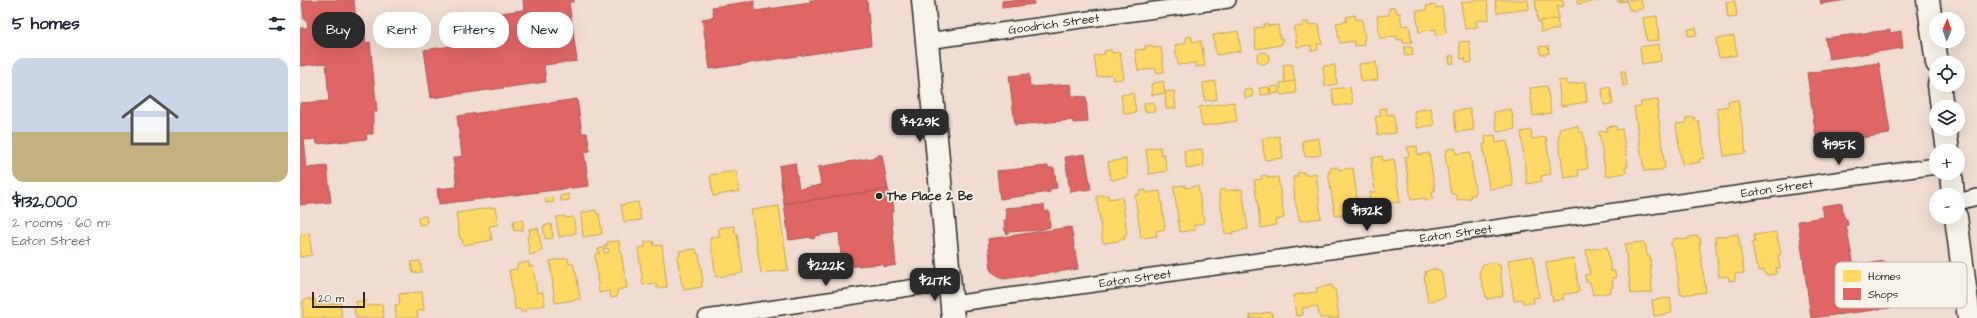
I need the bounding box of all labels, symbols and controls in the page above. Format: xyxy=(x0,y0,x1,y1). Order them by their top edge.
street label: Goodrich Street xyxy=(1007,10,1101,39)
text: 5 homes xyxy=(12,12,80,36)
chip: Buy xyxy=(312,12,365,48)
chip: Rent xyxy=(373,12,431,48)
chip: Filters xyxy=(439,12,509,48)
chip: New xyxy=(517,12,573,48)
north arrow xyxy=(1929,12,1965,48)
map controls xyxy=(1929,12,1965,224)
icon: filters xyxy=(266,13,288,35)
button: locate xyxy=(1929,56,1965,92)
icon: home xyxy=(114,84,186,156)
button: layers xyxy=(1929,100,1965,136)
pin: $429K xyxy=(892,109,948,143)
text: $429K xyxy=(901,113,939,131)
pin: $195K xyxy=(1811,132,1867,166)
text: $195K xyxy=(1822,136,1856,154)
button: + xyxy=(1929,144,1965,180)
street label: Eaton Street xyxy=(1740,175,1814,202)
place label: The Place 2 Be xyxy=(886,188,973,205)
button: − xyxy=(1929,188,1965,224)
text: $132,000 xyxy=(12,190,77,214)
marker: The Place 2 Be xyxy=(874,191,884,201)
pin: $132K xyxy=(1339,198,1395,232)
text: $132K xyxy=(1352,202,1382,220)
text: 2 rooms · 60 m² xyxy=(12,214,112,232)
street label: Eaton Street xyxy=(1419,220,1493,247)
text: Eaton Street xyxy=(12,232,91,250)
pin: $222K xyxy=(798,253,854,287)
text: $222K xyxy=(807,257,845,275)
legend xyxy=(1835,262,1967,308)
street label: Eaton Street xyxy=(1098,265,1173,292)
pin: $217K xyxy=(907,268,963,302)
text: Homes xyxy=(1868,269,1901,284)
text: $217K xyxy=(919,272,951,290)
text: Shops xyxy=(1868,287,1899,302)
scale bar xyxy=(312,290,365,309)
text: 20 m xyxy=(318,291,344,306)

